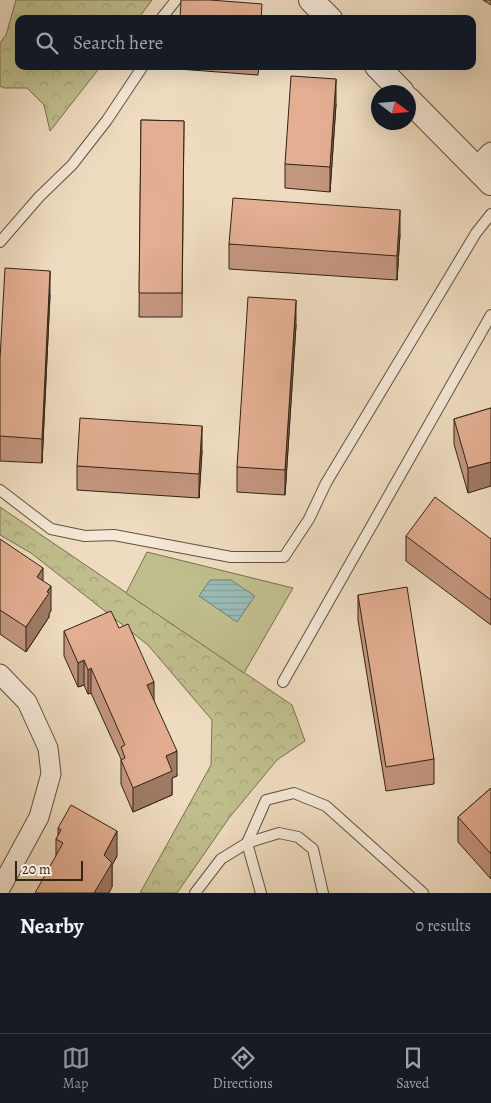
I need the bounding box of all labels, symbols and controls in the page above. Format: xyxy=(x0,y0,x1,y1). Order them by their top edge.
search box xyxy=(15,15,476,70)
icon: search xyxy=(33,29,61,57)
text: Search here xyxy=(73,30,163,56)
north arrow xyxy=(371,85,416,130)
scale bar xyxy=(15,858,82,881)
text: 20 m xyxy=(22,860,51,879)
text: Nearby xyxy=(20,912,83,940)
text: 0 results xyxy=(415,915,471,937)
tab: Map xyxy=(62,1044,90,1093)
tab: Directions xyxy=(213,1044,273,1093)
tab: Saved xyxy=(396,1044,429,1093)

